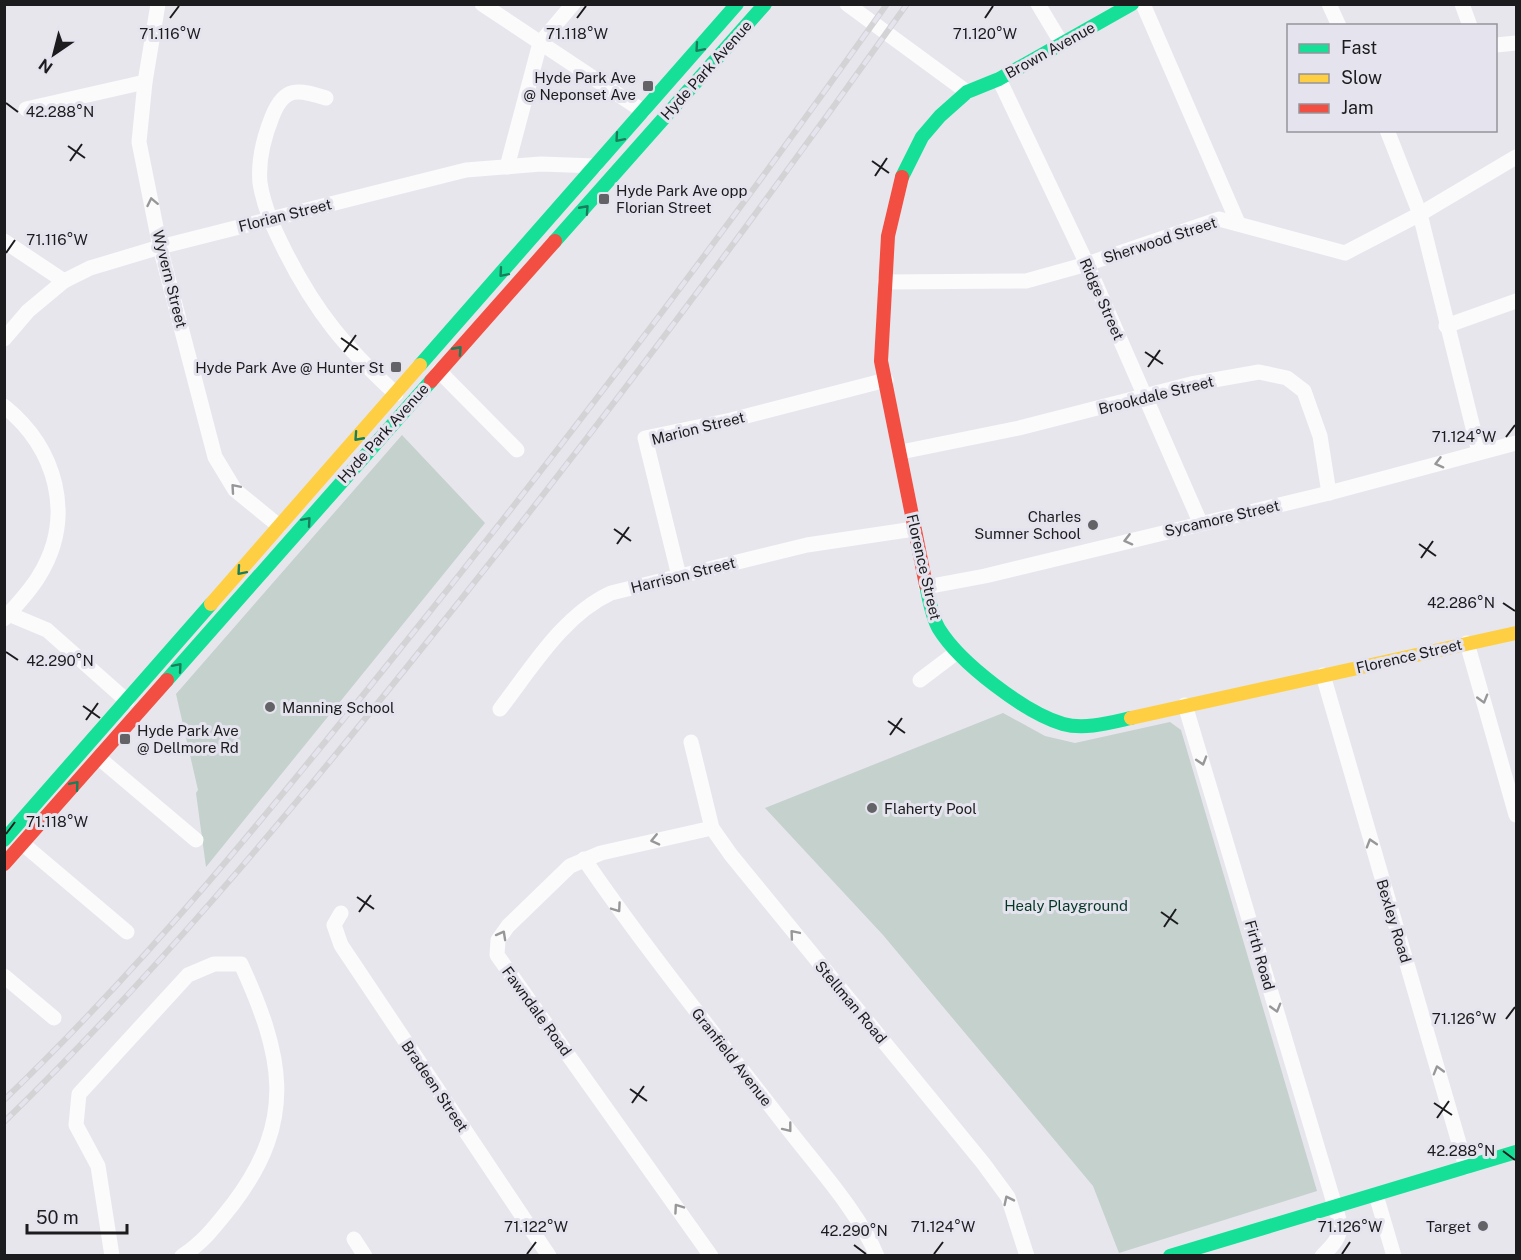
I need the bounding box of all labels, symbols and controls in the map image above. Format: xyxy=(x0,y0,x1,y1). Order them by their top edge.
street label: Hyde Park Avenue xyxy=(657,17,755,123)
street label: Brown Avenue xyxy=(1002,18,1098,82)
north arrow xyxy=(24,24,84,84)
legend xyxy=(1287,24,1497,132)
text: 71.116°W xyxy=(139,25,201,42)
text: 71.118°W xyxy=(546,25,608,42)
text: 71.120°W xyxy=(953,25,1017,42)
text: Fast xyxy=(1341,37,1377,58)
one-way arrow xyxy=(695,41,706,52)
text: N xyxy=(35,55,56,77)
text: Slow xyxy=(1341,67,1382,88)
place label: Hyde Park Ave @ Neponset Ave xyxy=(523,69,636,103)
marker: Hyde Park Ave @ Neponset Ave xyxy=(641,79,655,93)
text: Jam xyxy=(1341,97,1374,118)
text: 42.288°N xyxy=(26,103,94,120)
one-way arrow xyxy=(615,131,626,142)
place label: Hyde Park Ave opp Florian Street xyxy=(616,182,747,216)
marker: Hyde Park Ave opp Florian Street xyxy=(597,192,611,206)
street label: Florian Street xyxy=(237,195,334,235)
one-way arrow xyxy=(146,197,159,207)
one-way arrow xyxy=(578,205,589,216)
street label: Sherwood Street xyxy=(1101,214,1219,266)
street label: Wyvern Street xyxy=(150,228,190,330)
text: 71.116°W xyxy=(26,231,88,248)
street label: Ridge Street xyxy=(1076,256,1128,343)
one-way arrow xyxy=(499,266,510,277)
one-way arrow xyxy=(451,346,462,356)
place label: Hyde Park Ave @ Hunter St xyxy=(195,359,384,376)
marker: Hyde Park Ave @ Hunter St xyxy=(389,360,403,374)
street label: Brookdale Street xyxy=(1097,372,1216,418)
street label: Hyde Park Avenue xyxy=(334,380,432,486)
street label: Marion Street xyxy=(650,408,747,448)
text: 71.124°W xyxy=(1432,428,1496,445)
one-way arrow xyxy=(354,431,365,441)
one-way arrow xyxy=(1435,455,1445,468)
one-way arrow xyxy=(231,484,242,495)
street label: Sycamore Street xyxy=(1163,496,1281,539)
place label: Charles Sumner School xyxy=(974,508,1081,542)
street label: Florence Street xyxy=(904,512,945,622)
one-way arrow xyxy=(299,516,310,527)
marker: Charles Sumner School xyxy=(1086,518,1100,532)
one-way arrow xyxy=(1123,532,1133,545)
street label: Harrison Street xyxy=(629,554,737,596)
one-way arrow xyxy=(237,564,248,575)
text: 42.286°N xyxy=(1427,594,1495,611)
street label: Florence Street xyxy=(1354,635,1464,676)
text: 42.290°N xyxy=(26,652,94,669)
one-way arrow xyxy=(171,663,182,674)
one-way arrow xyxy=(1476,694,1489,704)
place label: Manning School xyxy=(282,699,395,716)
marker: Manning School xyxy=(263,700,277,714)
place label: Hyde Park Ave @ Dellmore Rd xyxy=(137,722,239,756)
marker: Hyde Park Ave @ Dellmore Rd xyxy=(118,732,132,746)
one-way arrow xyxy=(1195,755,1208,766)
one-way arrow xyxy=(68,781,79,791)
place label: Flaherty Pool xyxy=(884,800,977,817)
marker: Flaherty Pool xyxy=(865,801,879,815)
text: 71.118°W xyxy=(26,813,88,830)
one-way arrow xyxy=(650,833,660,846)
one-way arrow xyxy=(1366,838,1378,849)
street label: Bexley Road xyxy=(1373,877,1415,965)
park label: Healy Playground xyxy=(1004,897,1128,914)
one-way arrow xyxy=(610,901,621,912)
street label: Firth Road xyxy=(1242,918,1278,992)
one-way arrow xyxy=(495,930,507,941)
one-way arrow xyxy=(790,930,801,941)
street label: Stellman Road xyxy=(812,958,890,1046)
street label: Fawndale Road xyxy=(499,963,575,1059)
one-way arrow xyxy=(1269,1002,1281,1013)
street label: Granfield Avenue xyxy=(688,1005,776,1109)
text: 71.126°W xyxy=(1432,1010,1496,1027)
street label: Bradeen Street xyxy=(398,1037,472,1135)
one-way arrow xyxy=(1433,1065,1445,1076)
one-way arrow xyxy=(780,1122,791,1133)
text: 42.288°N xyxy=(1427,1142,1495,1159)
one-way arrow xyxy=(1004,1196,1015,1207)
scale bar xyxy=(27,1197,128,1235)
one-way arrow xyxy=(674,1203,685,1214)
text: 50 m xyxy=(36,1207,79,1228)
text: 71.122°W xyxy=(504,1218,568,1235)
text: 71.124°W xyxy=(911,1218,975,1235)
text: 71.126°W xyxy=(1318,1218,1382,1235)
place label: Target xyxy=(1426,1218,1471,1235)
marker: Target xyxy=(1476,1219,1490,1233)
text: 42.290°N xyxy=(820,1222,888,1239)

